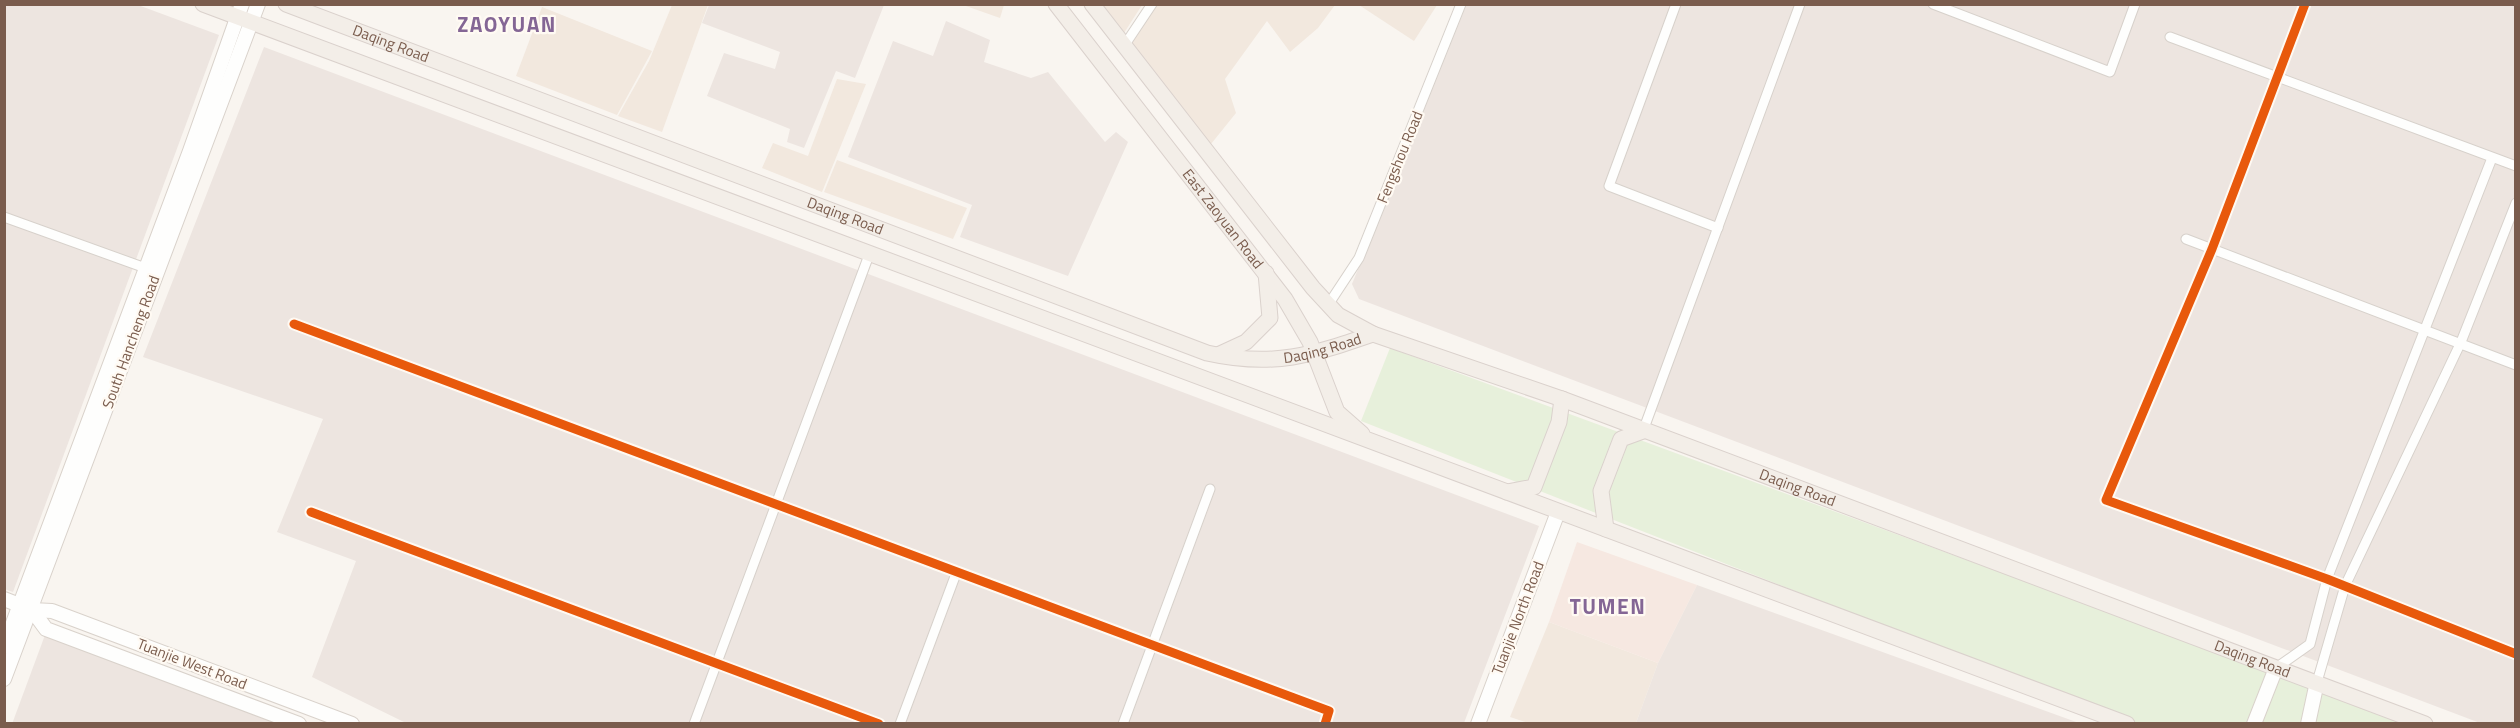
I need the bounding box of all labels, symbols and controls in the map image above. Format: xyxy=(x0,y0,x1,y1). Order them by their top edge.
district label: ZAOYUAN xyxy=(457,8,557,40)
street label: Daqing Road xyxy=(349,18,432,68)
street label: Fengshou Road xyxy=(1371,107,1428,206)
street label: East Zaoyuan Road xyxy=(1177,164,1269,274)
street label: Daqing Road xyxy=(804,191,887,240)
street label: South Hancheng Road xyxy=(96,272,165,412)
street label: Daqing Road xyxy=(1282,327,1364,369)
street label: Daqing Road xyxy=(1756,462,1839,512)
street label: Tuanjie North Road xyxy=(1485,558,1550,678)
district label: TUMEN xyxy=(1570,590,1646,622)
street label: Tuanjie West Road xyxy=(134,632,251,695)
street label: Daqing Road xyxy=(2211,634,2294,683)

